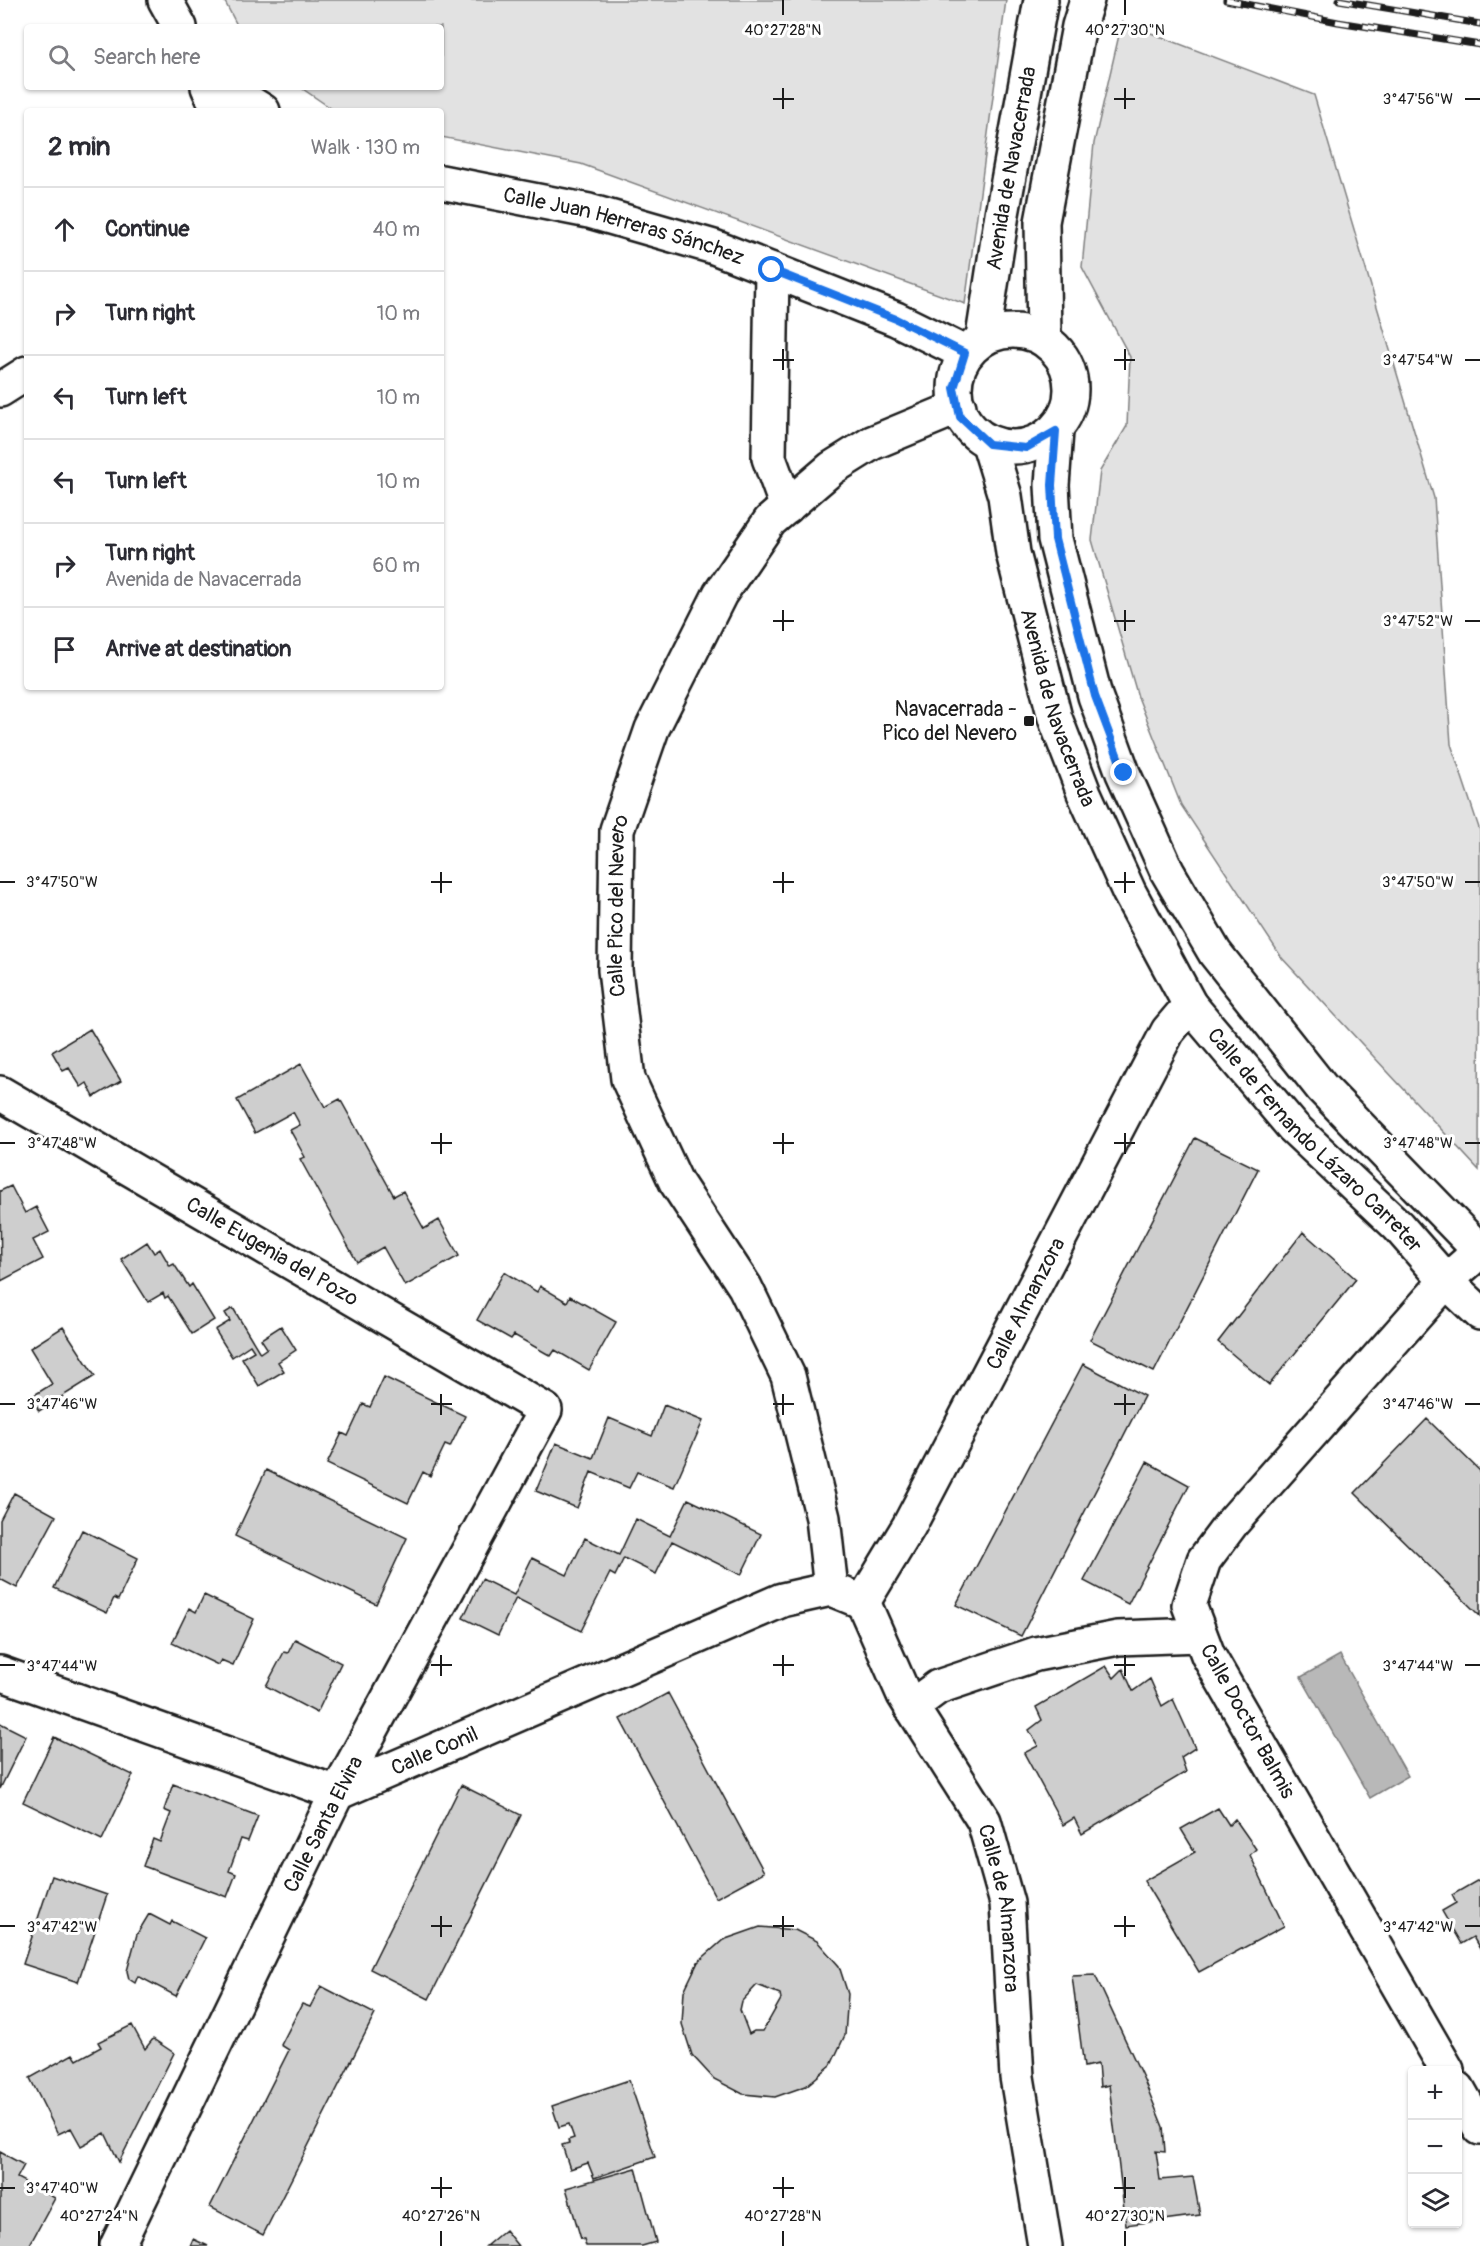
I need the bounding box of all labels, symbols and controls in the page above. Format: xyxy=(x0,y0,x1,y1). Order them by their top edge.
text: 40°27'28"N xyxy=(745,21,821,40)
text: 40°27'30"N xyxy=(1085,21,1165,40)
search box xyxy=(24,24,444,90)
icon: search xyxy=(45,41,78,74)
text: Search here xyxy=(93,43,200,71)
street label: Avenida de Navacerrada xyxy=(980,64,1043,272)
text: 3°47'56"W xyxy=(1383,90,1453,109)
text: 2 min xyxy=(48,131,110,163)
text: Walk · 130 m xyxy=(311,135,420,160)
street label: Calle Juan Herreras Sánchez xyxy=(501,181,748,272)
icon: ahead xyxy=(48,213,81,246)
text: Continue xyxy=(105,215,189,243)
text: 40 m xyxy=(373,217,420,242)
route start xyxy=(758,256,784,282)
icon: right xyxy=(48,297,81,330)
text: Turn right xyxy=(105,299,195,327)
text: 10 m xyxy=(376,301,420,326)
text: 3°47'54"W xyxy=(1383,351,1453,370)
icon: left xyxy=(48,381,81,414)
text: Turn left xyxy=(105,383,187,411)
text: 10 m xyxy=(376,385,420,410)
icon: left xyxy=(48,465,81,498)
text: Turn left xyxy=(105,467,187,495)
text: 10 m xyxy=(376,469,420,494)
text: Turn right xyxy=(105,539,195,567)
icon: right xyxy=(48,549,81,582)
text: 60 m xyxy=(373,553,420,578)
text: Avenida de Navacerrada xyxy=(105,567,302,592)
street label: Avenida de Navacerrada xyxy=(1014,606,1101,811)
text: 3°47'52"W xyxy=(1383,612,1453,631)
icon: arrive xyxy=(48,633,81,666)
text: Arrive at destination xyxy=(105,635,291,663)
place label: Navacerrada - Pico del Nevero xyxy=(882,696,1017,747)
marker: Navacerrada - Pico del Nevero xyxy=(1022,714,1036,728)
route end xyxy=(1110,759,1136,785)
street label: Calle Pico del Nevero xyxy=(602,811,635,998)
text: 3°47'50"W xyxy=(26,873,98,892)
text: 3°47'50"W xyxy=(1382,873,1454,892)
street label: Calle de Fernando Lázaro Carreter xyxy=(1201,1022,1428,1259)
text: 3°47'48"W xyxy=(27,1134,97,1153)
text: 3°47'48"W xyxy=(1383,1134,1453,1153)
street label: Calle Eugenia del Pozo xyxy=(181,1191,363,1313)
street label: Calle Almanzora xyxy=(980,1233,1072,1374)
text: 3°47'46"W xyxy=(27,1395,98,1414)
text: 3°47'46"W xyxy=(1383,1395,1454,1414)
street label: Calle Doctor Balmis xyxy=(1194,1639,1302,1804)
text: 3°47'44"W xyxy=(27,1657,98,1676)
text: 3°47'44"W xyxy=(1383,1657,1454,1676)
street label: Calle Conil xyxy=(387,1720,482,1782)
street label: Calle Santa Elvira xyxy=(277,1751,369,1897)
street label: Calle de Almanzora xyxy=(972,1821,1025,1993)
text: 3°47'42"W xyxy=(27,1918,97,1937)
text: 3°47'42"W xyxy=(1383,1918,1453,1937)
map controls xyxy=(1408,2066,1462,2228)
button: + xyxy=(1408,2066,1462,2120)
button: − xyxy=(1408,2120,1462,2174)
button: layers xyxy=(1408,2174,1462,2228)
text: 3°47'40"W xyxy=(26,2179,98,2198)
text: 40°27'24"N xyxy=(60,2207,138,2226)
text: 40°27'26"N xyxy=(402,2207,480,2226)
text: 40°27'28"N xyxy=(745,2207,821,2226)
text: 40°27'30"N xyxy=(1085,2207,1165,2226)

